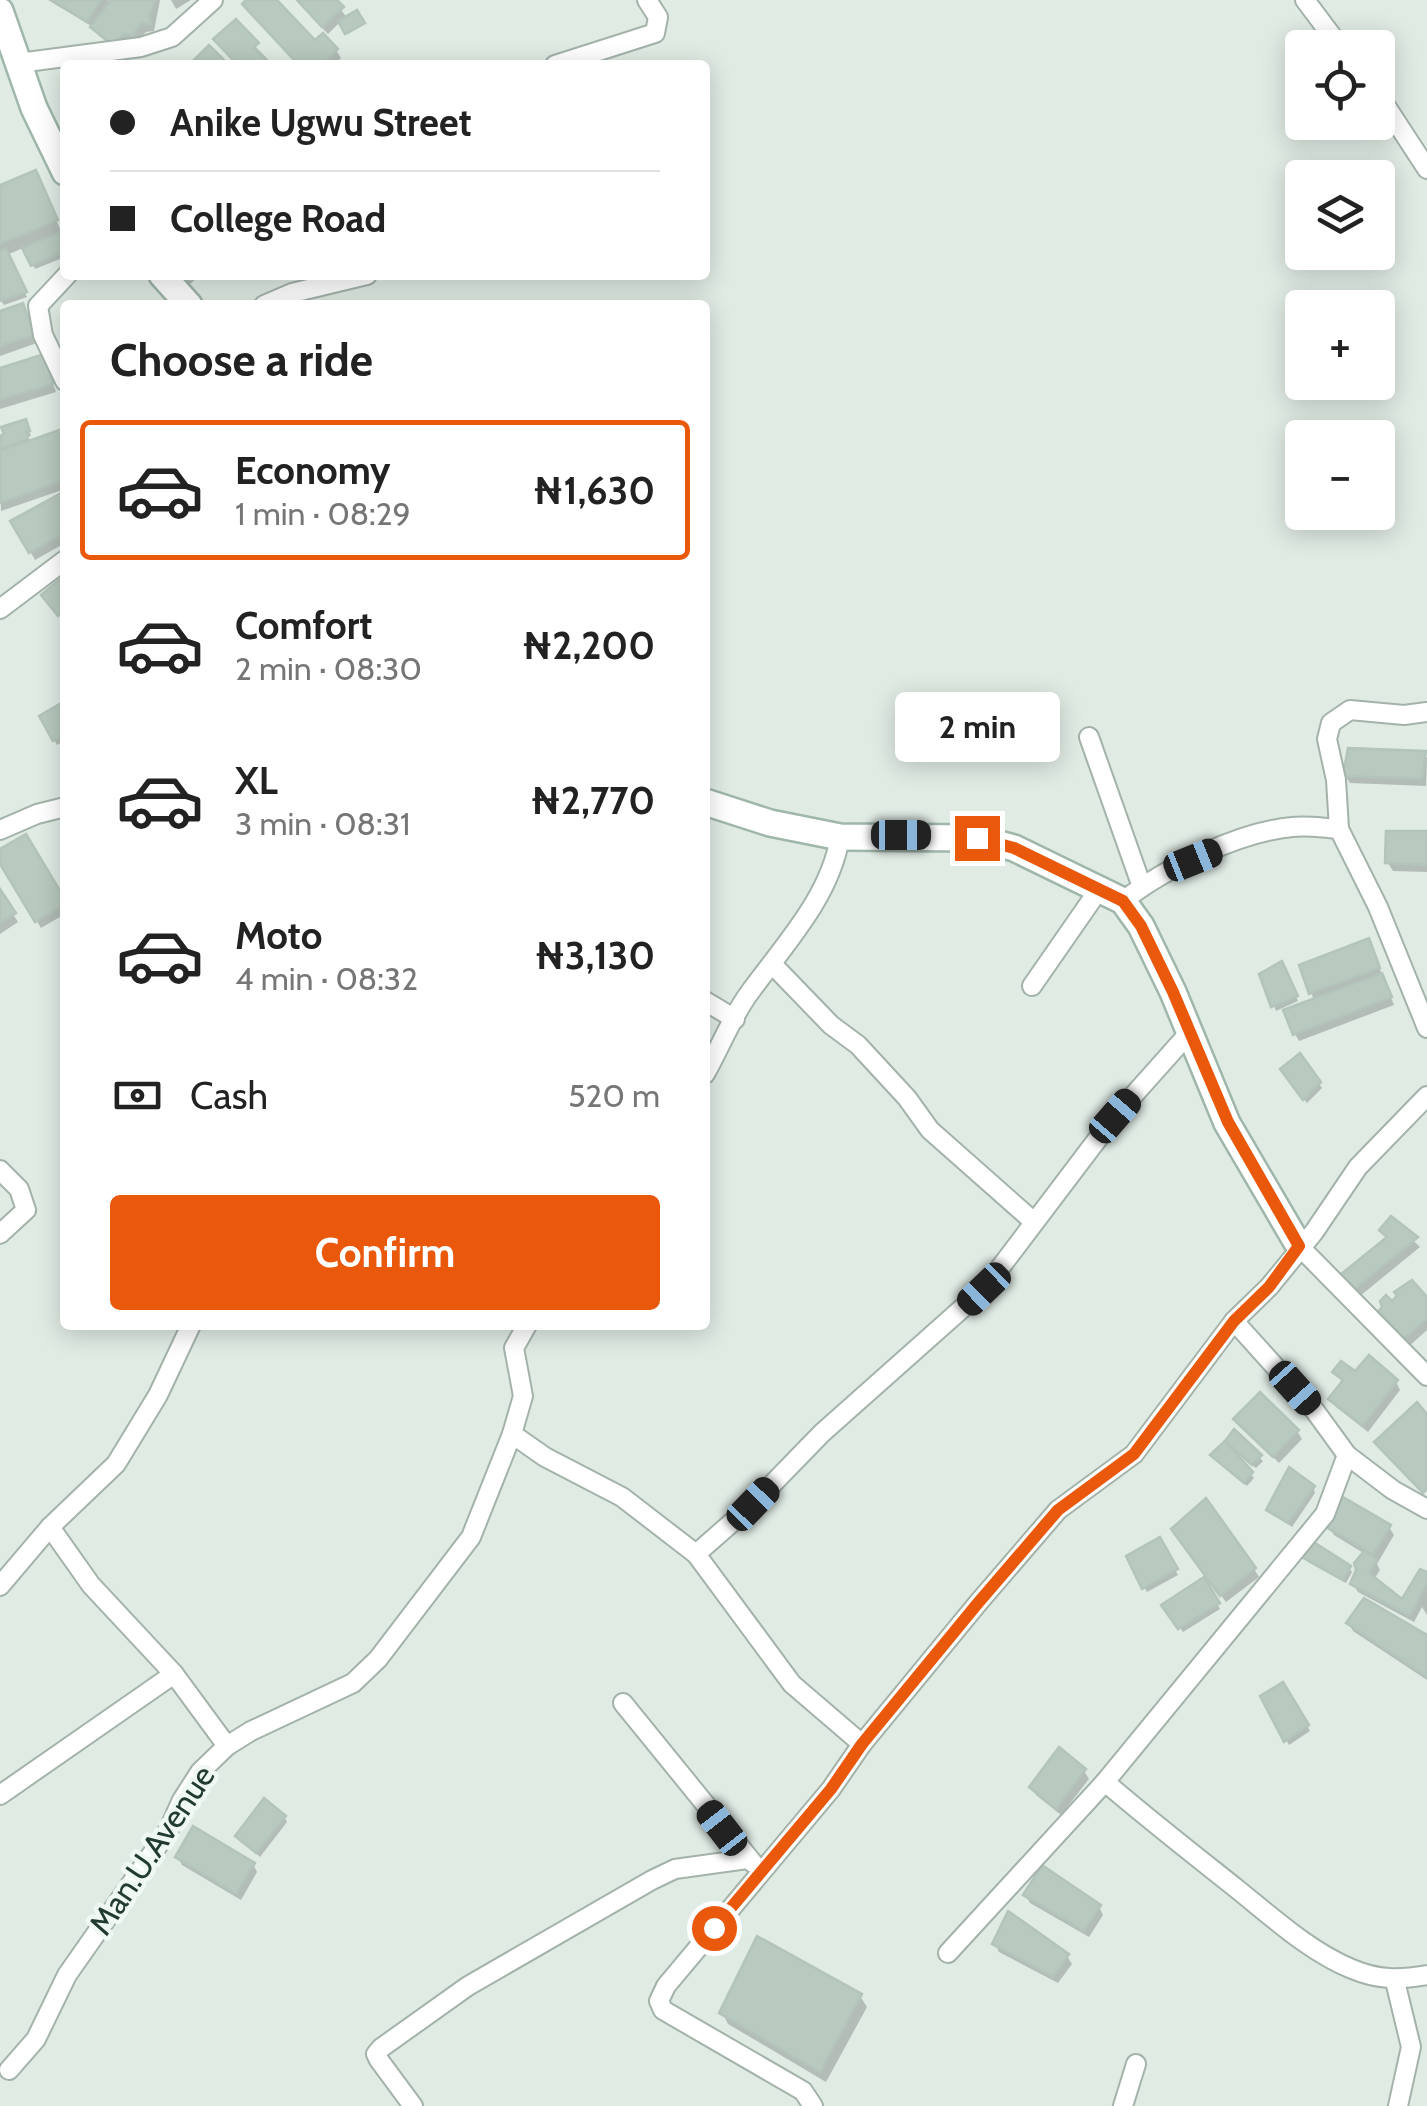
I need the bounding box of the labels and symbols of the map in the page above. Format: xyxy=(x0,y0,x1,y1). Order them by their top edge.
callout: 2 min xyxy=(894,693,1060,763)
route end xyxy=(955,816,1000,861)
car xyxy=(871,820,931,850)
car xyxy=(1160,835,1226,885)
car xyxy=(1084,1084,1146,1148)
car xyxy=(952,1257,1016,1321)
car xyxy=(1264,1356,1326,1420)
car xyxy=(721,1472,785,1536)
street label: Man.U.Avenue xyxy=(81,1757,223,1942)
car xyxy=(692,1795,752,1861)
route start xyxy=(692,1906,737,1951)

